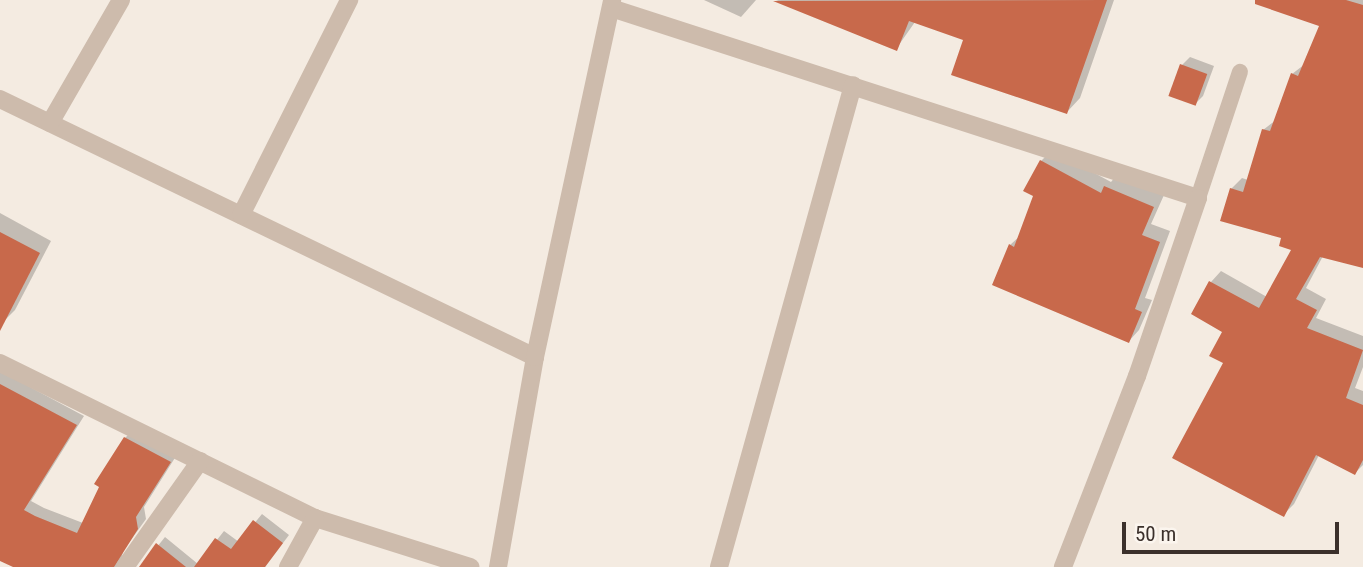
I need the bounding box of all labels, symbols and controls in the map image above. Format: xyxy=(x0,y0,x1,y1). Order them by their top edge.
scale bar xyxy=(1125,508,1342,552)
text: 50 m xyxy=(1135,522,1176,546)

